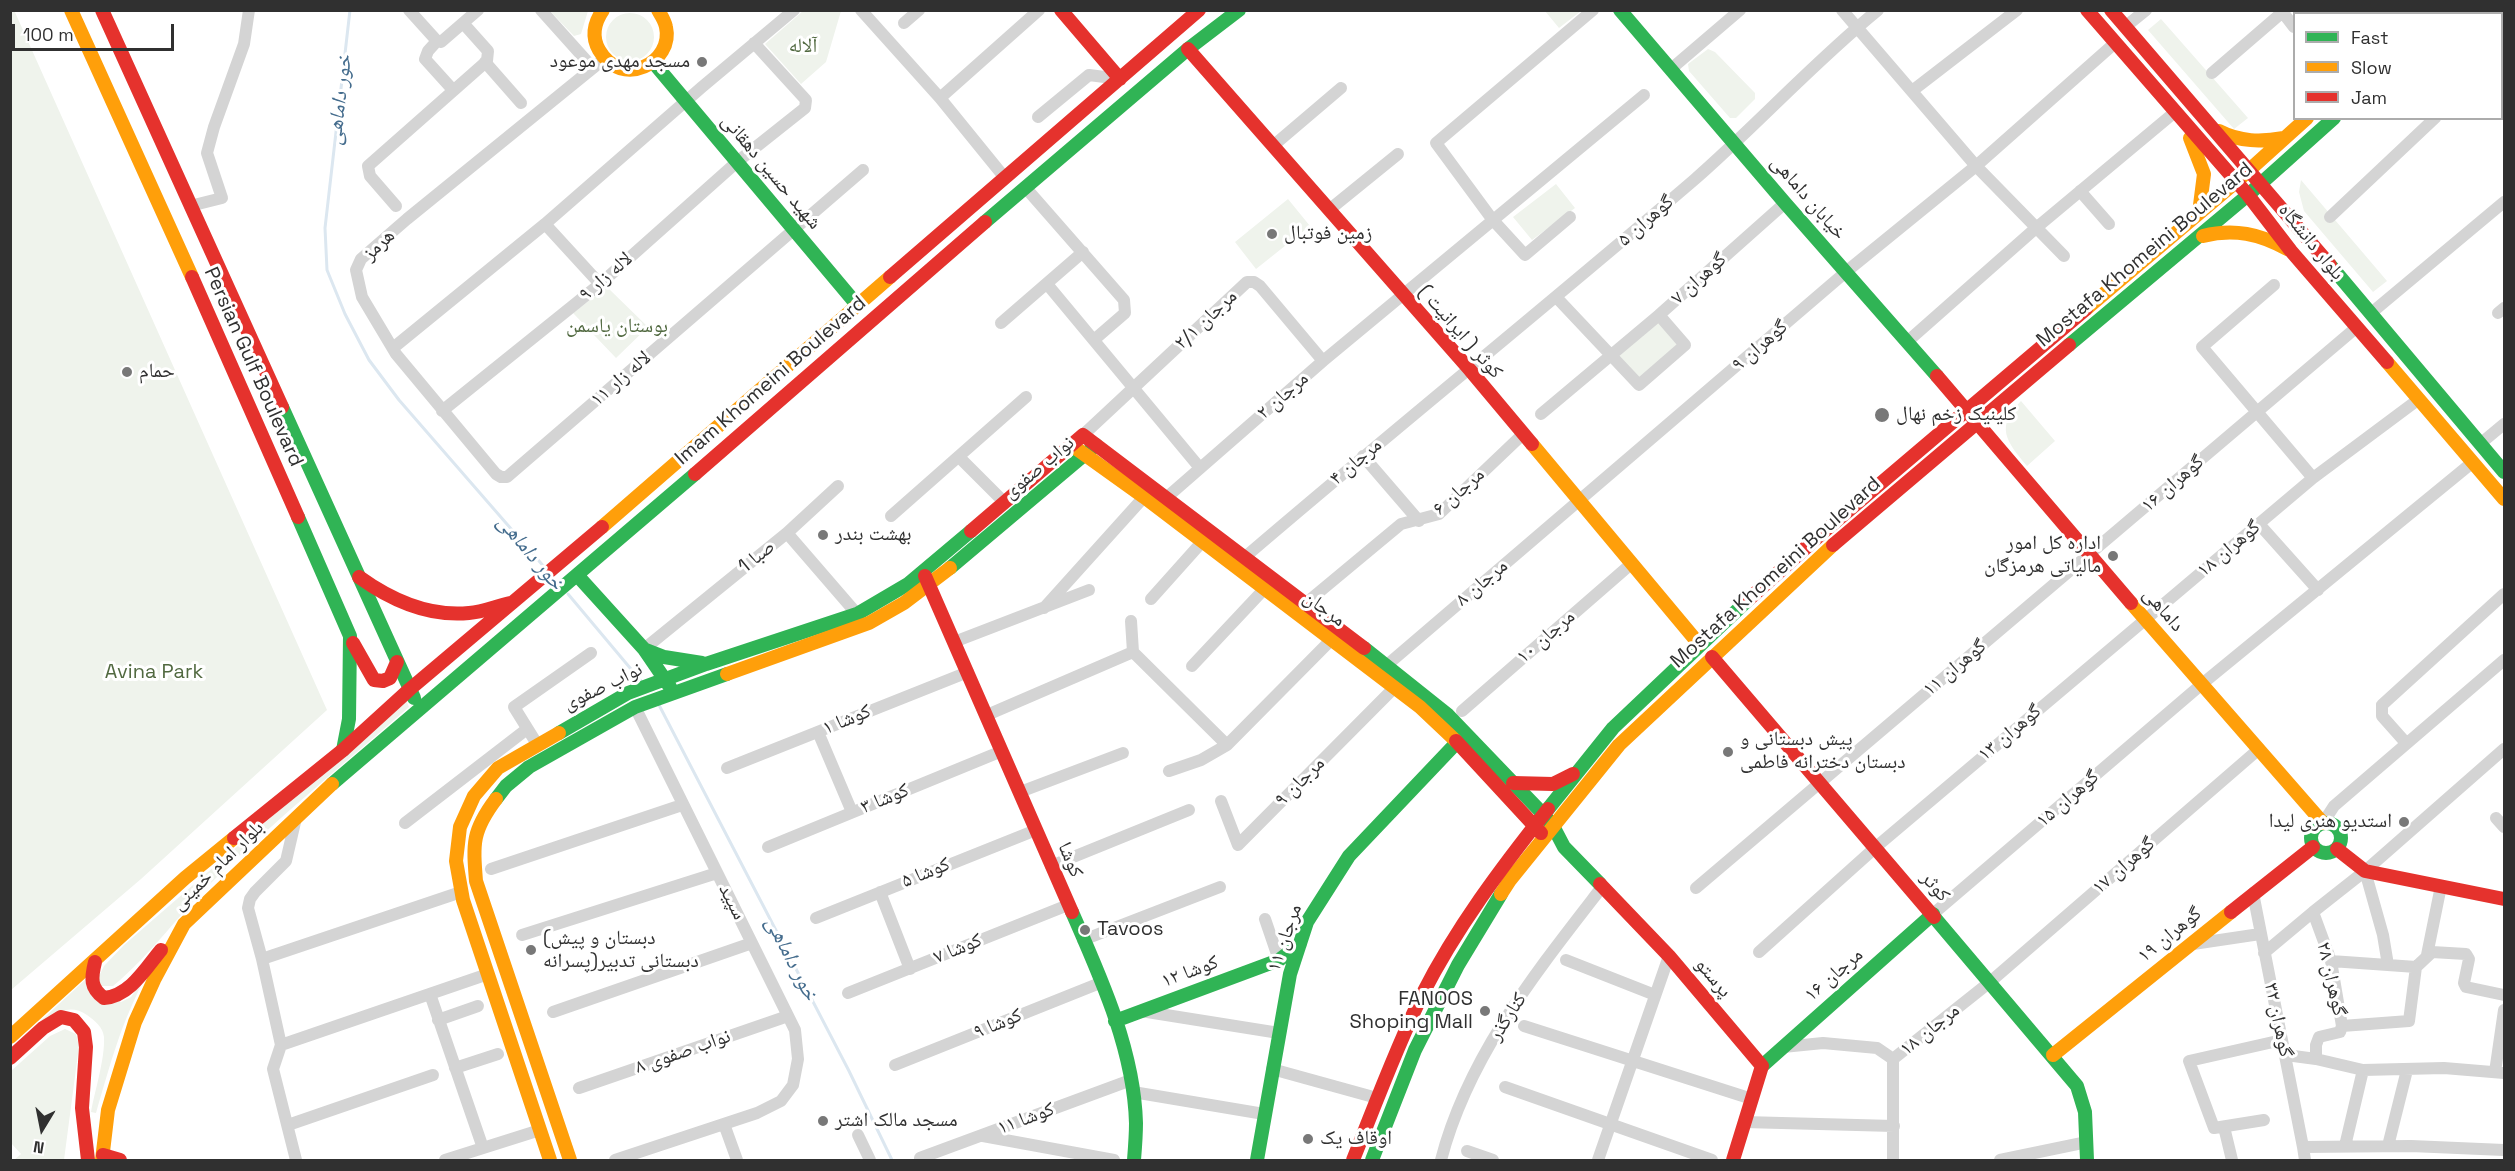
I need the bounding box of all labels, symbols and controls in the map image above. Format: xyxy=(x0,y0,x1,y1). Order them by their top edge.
scale bar xyxy=(15,12,177,50)
legend xyxy=(2293,12,2503,120)
text: 100 m xyxy=(23,23,74,46)
text: Fast xyxy=(2351,26,2388,49)
park label: آلاله xyxy=(789,35,817,59)
place label: مسجد مهدی موعود xyxy=(550,50,690,74)
water label: خور داماهی xyxy=(322,54,358,146)
marker: مسجد مهدی موعود xyxy=(695,55,709,69)
text: Slow xyxy=(2351,56,2392,79)
text: Jam xyxy=(2351,86,2387,109)
street label: شهید حسین دهقانی xyxy=(716,109,826,235)
street label: خیابان داماهی xyxy=(1765,151,1851,245)
street label: Mostafa Khomeini Boulevard xyxy=(2032,158,2258,352)
street label: گوهران ۵ xyxy=(1613,190,1679,252)
street label: بلوار دانشگاه xyxy=(2273,199,2349,285)
place label: زمین فوتبال xyxy=(1284,222,1372,246)
street label: هرمز xyxy=(358,224,400,266)
marker: زمین فوتبال xyxy=(1265,227,1279,241)
street label: لاله زار ۹ xyxy=(574,247,638,307)
street label: گوهران ۷ xyxy=(1666,248,1732,310)
street label: Persian Gulf Boulevard xyxy=(198,264,308,470)
street label: کوثر ( ایرانیت ) xyxy=(1413,280,1507,384)
street label: مرجان ۲/۱ xyxy=(1170,285,1242,355)
street label: Imam Khomeini Boulevard xyxy=(671,292,871,470)
park label: بوستان یاسمن xyxy=(566,315,668,339)
street label: گوهران ۹ xyxy=(1727,315,1793,377)
street label: لاله زار ۱۱ xyxy=(586,346,656,412)
place label: حمام xyxy=(139,360,175,384)
marker: حمام xyxy=(120,365,134,379)
street label: مرجان ۲ xyxy=(1252,367,1314,425)
place label: کلینیک زخم نهال xyxy=(1896,403,2016,427)
marker: کلینیک زخم نهال xyxy=(1873,406,1891,424)
street label: نواب صفوی xyxy=(999,431,1079,505)
street label: مرجان ۴ xyxy=(1325,433,1387,491)
street label: گوهران ۱۶ xyxy=(2137,450,2209,518)
street label: مرجان ۶ xyxy=(1428,463,1490,521)
street label: Mostafa Khomeini Boulevard xyxy=(1666,472,1886,674)
water label: خور داماهی xyxy=(491,510,569,596)
street label: گوهران ۱۸ xyxy=(2192,516,2266,582)
place label: بهشت بندر xyxy=(835,523,911,547)
marker: بهشت بندر xyxy=(816,528,830,542)
place label: اداره کل امور مالیاتی هرمزگان xyxy=(1984,532,2101,579)
street label: صبا 1 xyxy=(734,535,780,579)
marker: اداره کل امور مالیاتی هرمزگان xyxy=(2106,549,2120,563)
street label: مرجان ۸ xyxy=(1451,554,1513,612)
street label: داماهی xyxy=(2137,583,2189,637)
street label: مرجان xyxy=(1298,586,1350,632)
street label: مرجان ۱۰ xyxy=(1512,605,1580,669)
street label: گوهران ۱۱ xyxy=(1918,635,1992,701)
street label: نواب صفوی xyxy=(559,658,647,716)
park label: Avina Park xyxy=(105,661,203,685)
street label: کوشا ۱ xyxy=(819,700,875,740)
street label: گوهران ۱۳ xyxy=(1973,700,2047,766)
place label: پیش دبستانی و دبستان دخترانه فاطمی xyxy=(1740,728,1906,775)
marker: پیش دبستانی و دبستان دخترانه فاطمی xyxy=(1721,745,1735,759)
street label: مرجان ۹ xyxy=(1270,752,1330,812)
street label: گوهران ۱۵ xyxy=(2032,765,2104,833)
street label: کوشا ۳ xyxy=(857,779,913,819)
place label: استدیو هنری لیدا xyxy=(2269,810,2392,834)
marker: استدیو هنری لیدا xyxy=(2397,815,2411,829)
street label: بلوار امام خمینی xyxy=(167,816,269,916)
street label: گوهران ۱۷ xyxy=(2088,832,2160,900)
street label: کوشا xyxy=(1052,839,1088,881)
street label: کوشا ۵ xyxy=(898,853,954,893)
street label: کوثر xyxy=(1915,867,1955,907)
street label: سپید xyxy=(713,880,751,924)
street label: مرجان ۱۱ xyxy=(1262,901,1308,975)
street label: گوهران ۱۹ xyxy=(2133,902,2207,968)
water label: خور داماهی xyxy=(759,913,823,1005)
place label: Tavoos xyxy=(1097,918,1164,942)
marker: Tavoos xyxy=(1078,923,1092,937)
place label: (دبستان و پیش دبستانی تدبیر(پسرانه xyxy=(543,927,699,974)
street label: کوشا ۷ xyxy=(930,929,986,969)
street label: گوهران ۲۸ xyxy=(2311,940,2351,1018)
marker: (دبستان و پیش دبستانی تدبیر(پسرانه xyxy=(524,943,538,957)
street label: مرجان ۱۶ xyxy=(1800,943,1868,1007)
street label: کوشا ۱۲ xyxy=(1158,951,1222,993)
street label: پرستو xyxy=(1689,953,1737,1003)
street label: گوهران ۳۲ xyxy=(2258,981,2298,1059)
place label: FANOOS Shoping Mall xyxy=(1350,988,1473,1035)
street label: کنارگذر xyxy=(1484,988,1532,1046)
street label: مرجان ۱۸ xyxy=(1895,999,1965,1061)
street label: کوشا ۹ xyxy=(970,1004,1026,1044)
marker: FANOOS Shoping Mall xyxy=(1478,1004,1492,1018)
street label: نواب صفوی ۸ xyxy=(632,1024,734,1080)
street label: کوشا ۱۱ xyxy=(994,1098,1058,1140)
north arrow xyxy=(12,1099,72,1159)
place label: مسجد مالک اشتر xyxy=(835,1109,958,1133)
marker: مسجد مالک اشتر xyxy=(816,1114,830,1128)
place label: اوقاف یک xyxy=(1320,1127,1392,1151)
marker: اوقاف یک xyxy=(1301,1132,1315,1146)
text: N xyxy=(32,1136,46,1158)

